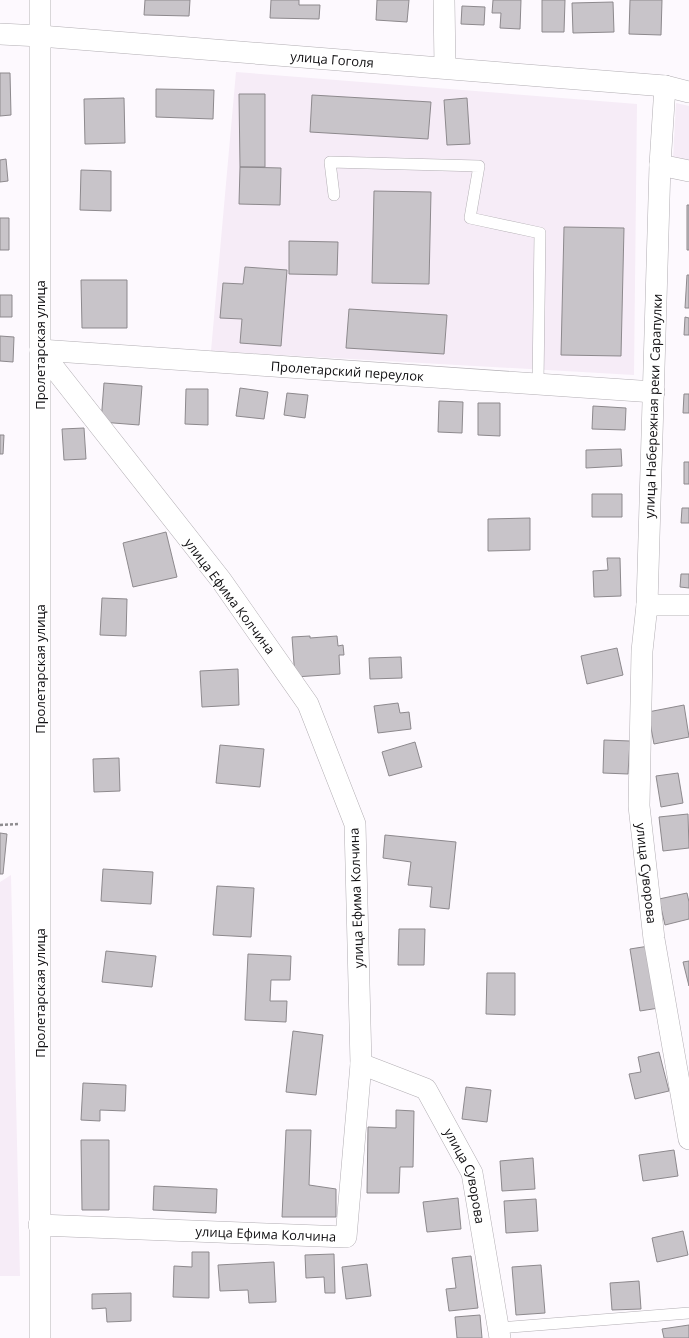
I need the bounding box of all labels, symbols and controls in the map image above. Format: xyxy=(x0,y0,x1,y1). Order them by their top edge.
street label: улица Гоголя xyxy=(290,47,374,72)
street label: Пролетарская улица xyxy=(31,280,49,410)
street label: улица Набережная реки Сарапулки xyxy=(640,293,666,519)
street label: Пролетарский переулок xyxy=(270,357,425,385)
street label: улица Ефима Колчина xyxy=(180,534,280,658)
street label: Пролетарская улица xyxy=(31,604,49,734)
street label: улица Суворова xyxy=(632,822,661,925)
street label: улица Ефима Колчина xyxy=(345,827,367,969)
street label: Пролетарская улица xyxy=(31,928,49,1058)
street label: улица Суворова xyxy=(440,1125,489,1225)
street label: улица Ефима Колчина xyxy=(195,1222,337,1246)

